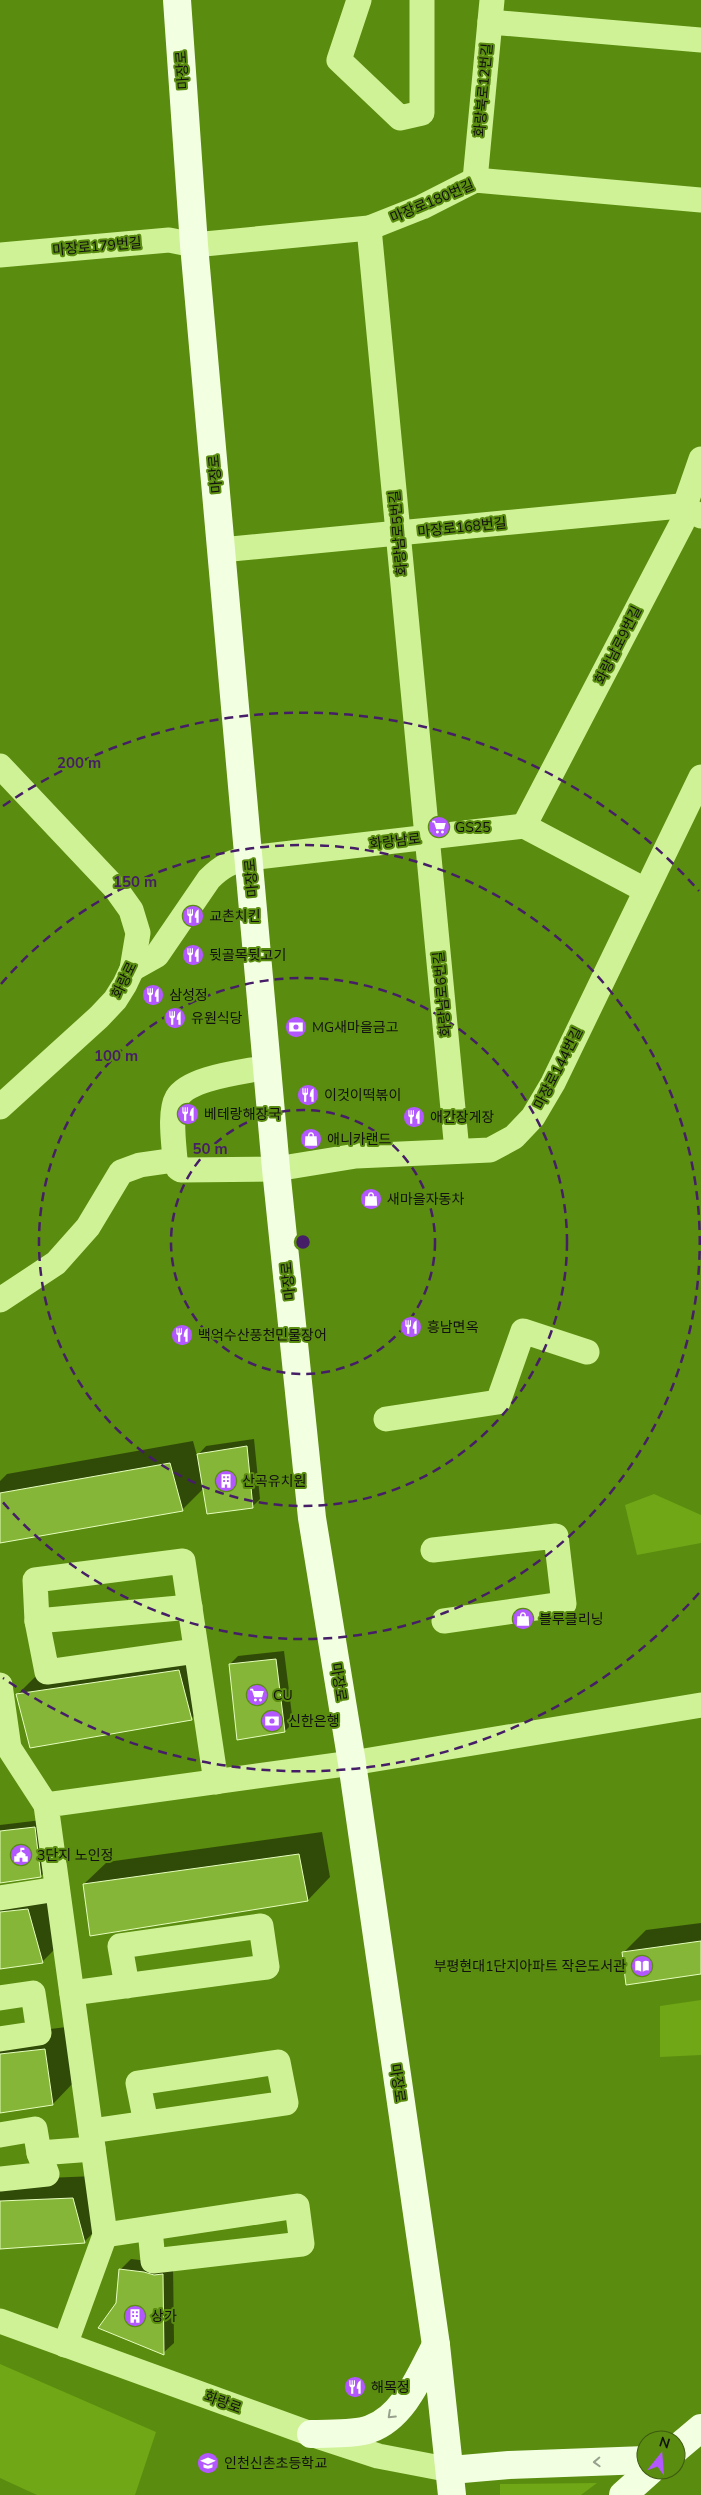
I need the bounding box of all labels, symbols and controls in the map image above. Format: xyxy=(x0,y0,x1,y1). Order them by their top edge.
street label: 화랑북로12번길 xyxy=(470,42,497,138)
street label: 마장로 xyxy=(172,50,193,90)
street label: 마장로180번길 xyxy=(387,175,477,228)
street label: 마장로179번길 xyxy=(52,233,143,260)
street label: 마장로 xyxy=(204,454,227,494)
street label: 화랑남로5번길 xyxy=(385,489,412,576)
street label: 마장로168번길 xyxy=(417,513,508,542)
street label: 화랑남로9번길 xyxy=(591,603,646,688)
text: 200 m xyxy=(57,753,101,773)
supermarket icon: GS25 xyxy=(427,815,451,839)
place label: GS25 xyxy=(455,818,491,837)
street label: 화랑남로 xyxy=(368,829,422,854)
street label: 마장로 xyxy=(240,858,263,898)
text: 150 m xyxy=(113,872,157,892)
restaurant icon: 교촌치킨 xyxy=(181,904,205,928)
place label: 교촌치킨 xyxy=(209,907,261,926)
restaurant icon: 뒷골목뒷고기 xyxy=(181,943,205,967)
place label: 뒷골목뒷고기 xyxy=(209,946,286,965)
street label: 화랑남로6번길 xyxy=(429,950,456,1037)
street label: 화랑로 xyxy=(107,959,142,1002)
restaurant icon: 삼성정 xyxy=(141,983,165,1007)
place label: 삼성정 xyxy=(169,986,208,1005)
restaurant icon: 유원식당 xyxy=(163,1006,187,1030)
place label: 유원식당 xyxy=(191,1009,243,1028)
bank icon: MG새마을금고 xyxy=(284,1015,308,1039)
place label: MG새마을금고 xyxy=(312,1018,399,1037)
street label: 마장로144번길 xyxy=(530,1024,587,1112)
text: 100 m xyxy=(94,1046,138,1066)
restaurant icon: 이것이떡볶이 xyxy=(296,1083,320,1107)
place label: 이것이떡볶이 xyxy=(324,1086,401,1105)
restaurant icon: 베테랑해장국 xyxy=(176,1102,200,1126)
place label: 베테랑해장국 xyxy=(204,1105,281,1124)
restaurant icon: 애간장게장 xyxy=(402,1105,426,1129)
place label: 애간장게장 xyxy=(430,1108,495,1127)
shop icon: 애니카랜드 xyxy=(299,1127,323,1151)
place label: 애니카랜드 xyxy=(327,1130,392,1149)
text: 50 m xyxy=(192,1139,228,1159)
shop icon: 새마을자동차 xyxy=(359,1187,383,1211)
place label: 새마을자동차 xyxy=(387,1190,464,1209)
centre of rings xyxy=(294,1233,312,1251)
street label: 마장로 xyxy=(277,1261,300,1301)
restaurant icon: 흥남면옥 xyxy=(399,1315,423,1339)
place label: 흥남면옥 xyxy=(427,1318,479,1337)
restaurant icon: 백억수산풍천민물장어 xyxy=(170,1323,194,1347)
place label: 백억수산풍천민물장어 xyxy=(198,1326,327,1345)
building icon: 산곡유치원 xyxy=(214,1469,238,1493)
place label: 산곡유치원 xyxy=(242,1472,306,1491)
shop icon: 블루클리닝 xyxy=(511,1607,535,1631)
place label: 블루클리닝 xyxy=(539,1610,603,1629)
street label: 마장로 xyxy=(326,1662,351,1703)
supermarket icon: CU xyxy=(245,1683,269,1707)
place label: CU xyxy=(273,1686,293,1705)
bank icon: 신한은행 xyxy=(260,1709,284,1733)
place label: 신한은행 xyxy=(288,1712,340,1731)
public building icon: 3단지 노인정 xyxy=(9,1843,33,1867)
place label: 3단지 노인정 xyxy=(37,1846,113,1865)
library icon: 부평현대1단지아파트 작은도서관 xyxy=(630,1954,654,1978)
place label: 부평현대1단지아파트 작은도서관 xyxy=(434,1957,626,1976)
street label: 마장로 xyxy=(385,2063,410,2104)
building icon: 상가 xyxy=(123,2304,147,2328)
place label: 상가 xyxy=(151,2307,177,2326)
restaurant icon: 해목정 xyxy=(343,2375,367,2399)
place label: 해목정 xyxy=(371,2378,410,2397)
street label: 화랑로 xyxy=(201,2387,244,2418)
one-way arrow xyxy=(388,2409,397,2418)
north arrow xyxy=(636,2430,686,2480)
text: N xyxy=(657,2432,672,2454)
school or university icon: 인천신촌초등학교 xyxy=(196,2451,220,2475)
place label: 인천신촌초등학교 xyxy=(224,2454,327,2473)
one-way arrow xyxy=(593,2457,601,2467)

